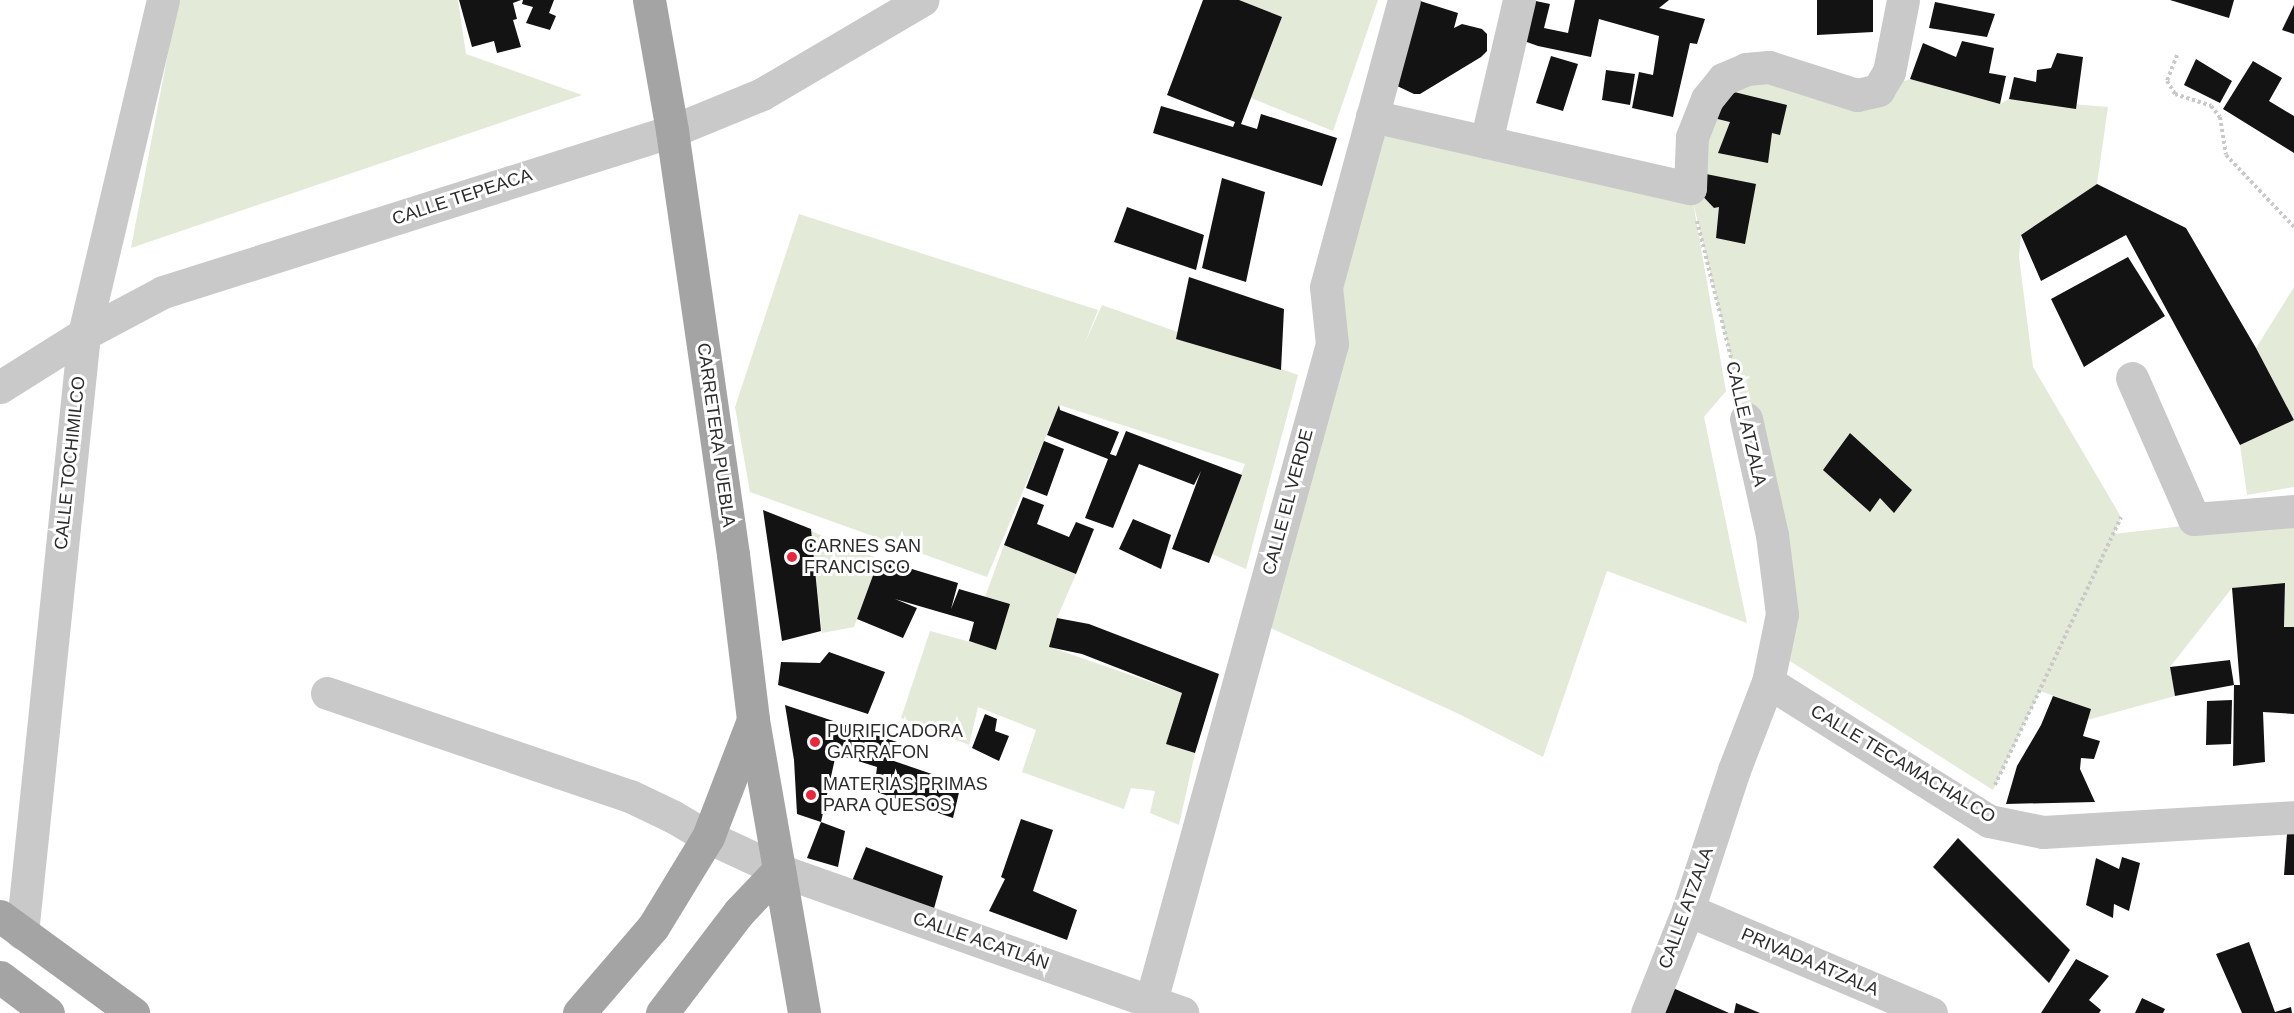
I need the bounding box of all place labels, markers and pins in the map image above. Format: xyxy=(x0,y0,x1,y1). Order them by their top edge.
place label: CARNES SAN FRANCISCO xyxy=(804,536,921,578)
marker: CARNES SAN FRANCISCO xyxy=(785,550,799,564)
place label: PURIFICADORA GARRAFON xyxy=(827,721,963,764)
marker: PURIFICADORA GARRAFON xyxy=(808,735,822,749)
place label: MATERIAS PRIMAS PARA QUESOS xyxy=(823,774,988,816)
marker: MATERIAS PRIMAS PARA QUESOS xyxy=(804,788,818,802)

